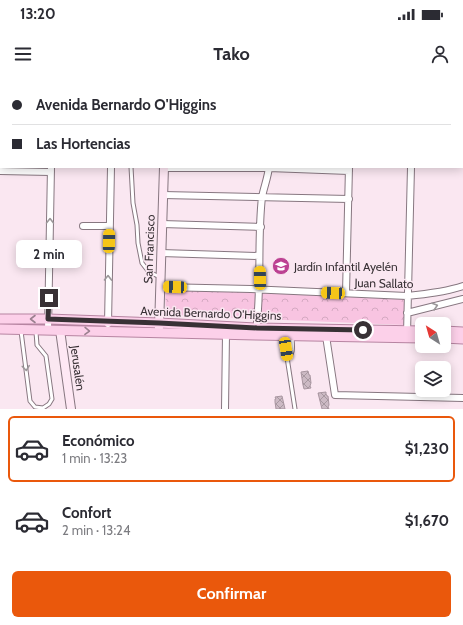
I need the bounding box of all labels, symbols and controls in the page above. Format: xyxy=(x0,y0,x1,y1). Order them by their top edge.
text: 13:20 xyxy=(20,5,55,23)
icon: menu xyxy=(12,43,34,65)
text: Tako xyxy=(213,43,250,65)
icon: person xyxy=(429,43,451,65)
text: Avenida Bernardo O'Higgins xyxy=(36,96,216,114)
text: Las Hortencias xyxy=(36,135,130,153)
street label: San Francisco xyxy=(140,214,158,284)
one-way arrow xyxy=(46,218,54,224)
car xyxy=(103,229,115,253)
callout: 2 min xyxy=(16,240,82,268)
text: 2 min xyxy=(33,246,65,262)
school or university icon: Jardín Infantil Ayelén xyxy=(271,256,291,276)
place label: Jardín Infantil Ayelén xyxy=(293,259,398,274)
car xyxy=(254,266,266,290)
one-way arrow xyxy=(104,275,112,281)
street label: Juan Sallato xyxy=(353,275,414,291)
car xyxy=(163,281,187,293)
car xyxy=(321,286,345,300)
route end xyxy=(40,289,58,307)
one-way arrow xyxy=(431,302,438,311)
street label: Avenida Bernardo O'Higgins xyxy=(140,303,282,323)
one-way arrow xyxy=(30,315,36,323)
north arrow xyxy=(415,317,451,353)
map controls xyxy=(415,317,451,397)
route start xyxy=(354,321,372,339)
one-way arrow xyxy=(84,327,90,335)
car xyxy=(278,336,294,362)
street label: Jerusalén xyxy=(67,343,89,392)
button: layers xyxy=(415,361,451,397)
one-way arrow xyxy=(21,365,30,371)
icon: car xyxy=(14,431,50,467)
text: Económico xyxy=(62,432,134,450)
text: $1,230 xyxy=(405,440,449,458)
text: 1 min · 13:23 xyxy=(62,450,127,466)
icon: car xyxy=(14,503,50,539)
text: Confort xyxy=(62,504,111,522)
text: $1,670 xyxy=(405,512,449,530)
text: 2 min · 13:24 xyxy=(62,522,130,538)
button: Confirmar xyxy=(12,571,451,617)

